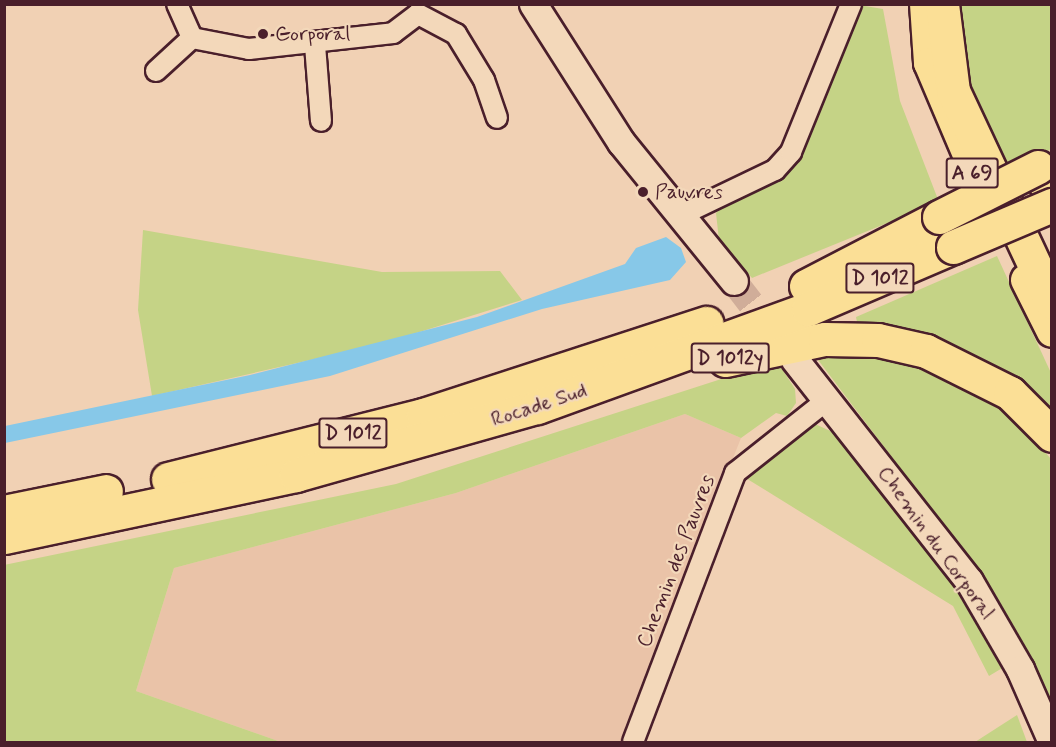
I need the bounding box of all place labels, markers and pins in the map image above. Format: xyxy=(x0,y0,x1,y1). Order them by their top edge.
place label: Corporal xyxy=(275,21,350,47)
marker: Corporal xyxy=(256,27,270,41)
place label: Pauvres xyxy=(655,179,723,205)
marker: Pauvres xyxy=(636,185,650,199)

